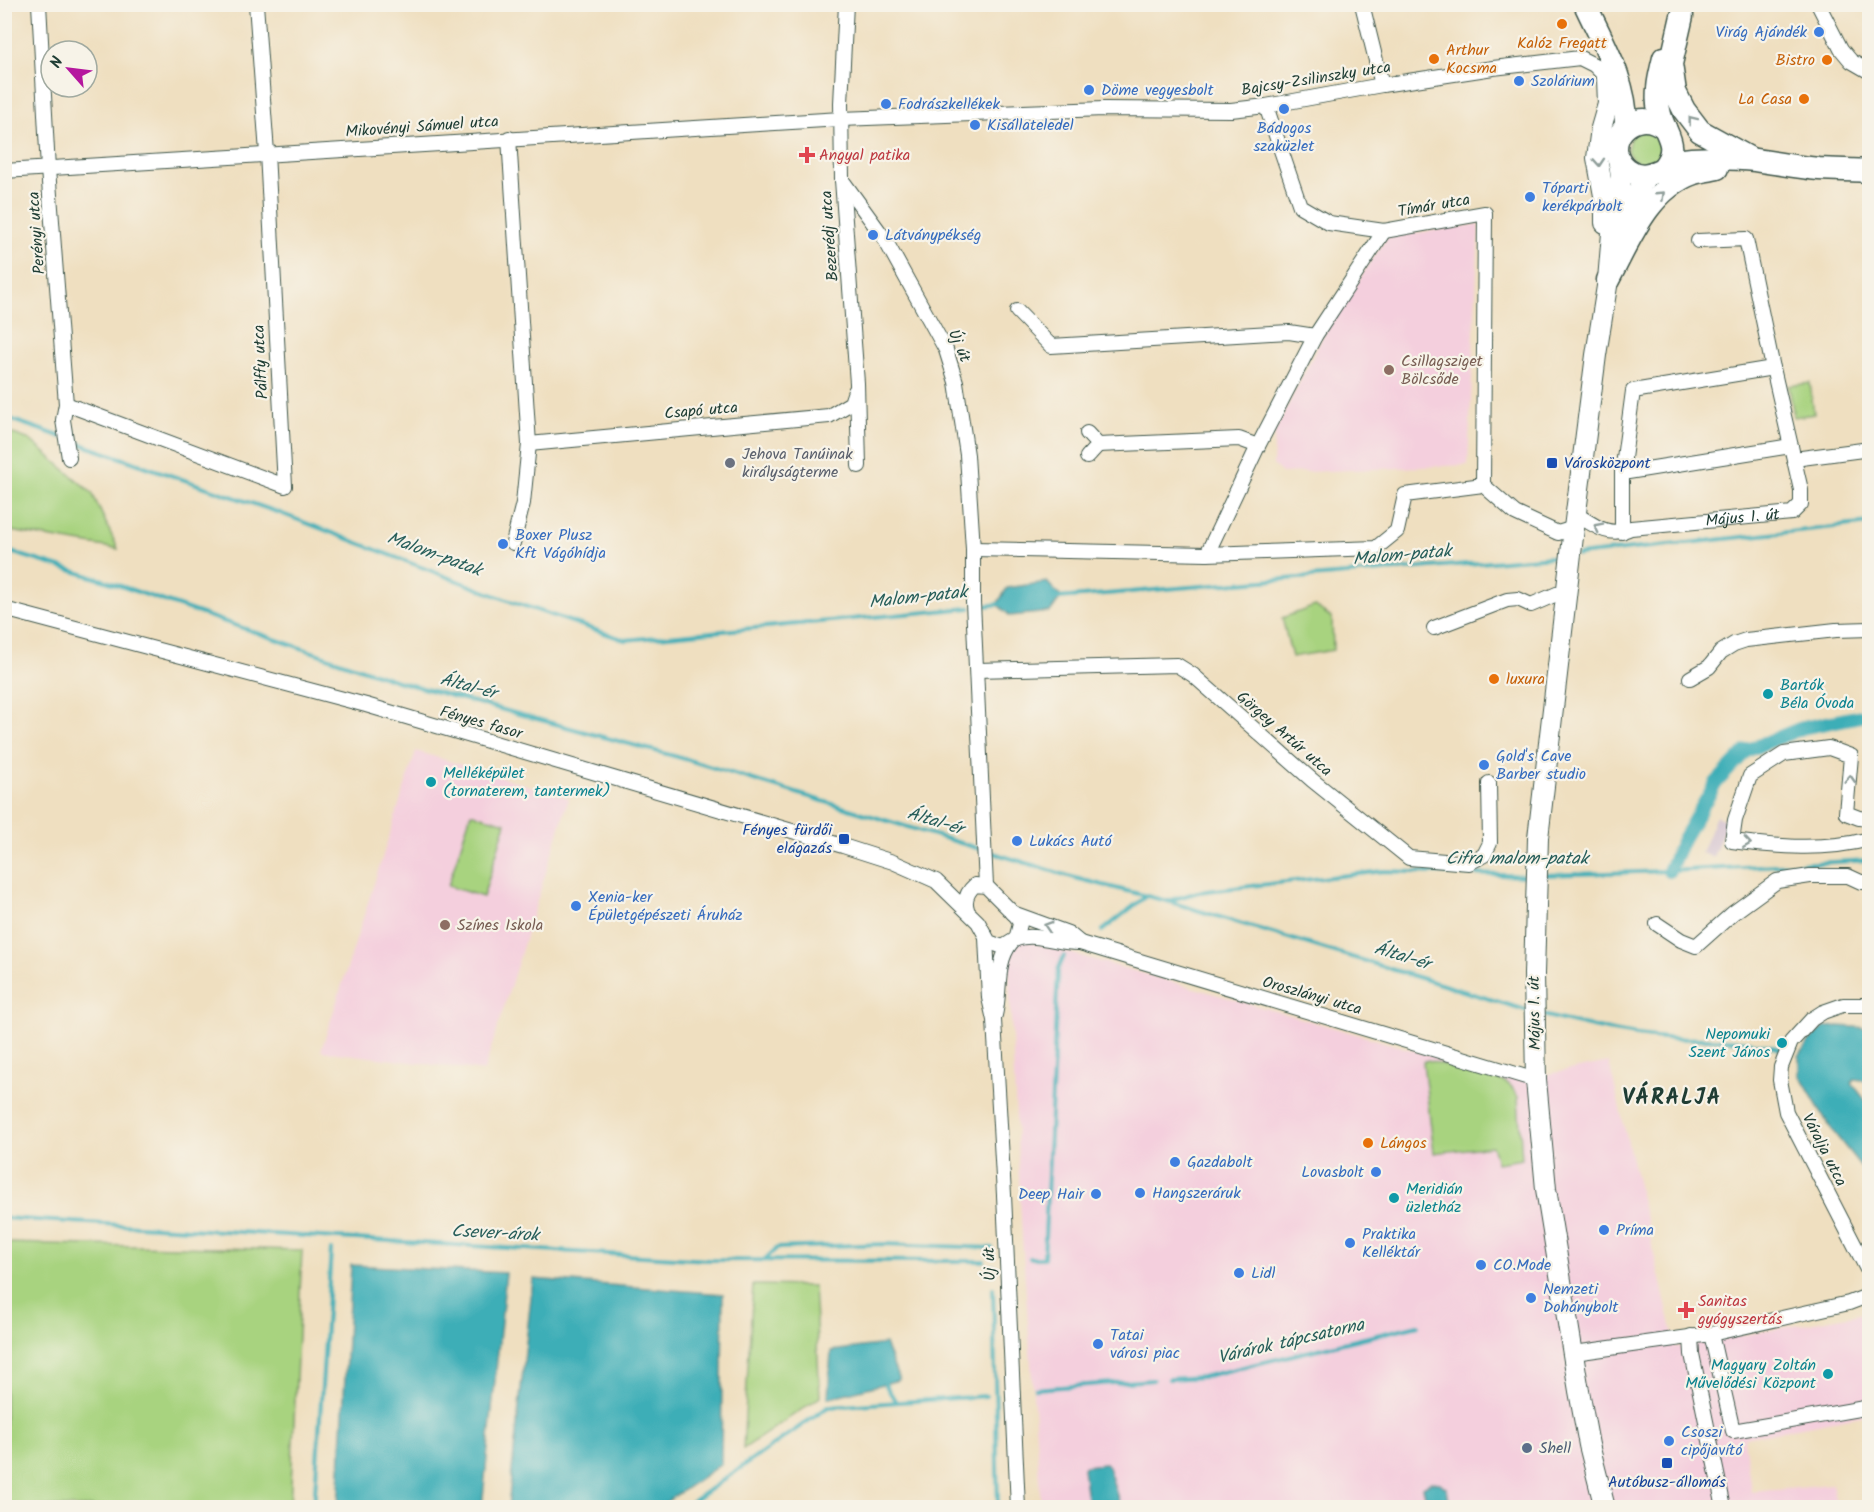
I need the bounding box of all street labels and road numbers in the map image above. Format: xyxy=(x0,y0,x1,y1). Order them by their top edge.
street label: Bajcsy-Zsilinszky utca xyxy=(1239,55,1393,103)
street label: Mikovényi Sámuel utca xyxy=(344,109,500,145)
street label: Tímár utca xyxy=(1396,187,1472,225)
street label: Bezerédj utca xyxy=(814,190,846,282)
street label: Perényi utca xyxy=(22,191,52,275)
street label: Pálffy utca xyxy=(247,324,275,400)
street label: Új út xyxy=(941,326,977,367)
street label: Csapó utca xyxy=(663,395,739,427)
street label: Május 1. út xyxy=(1704,502,1782,534)
street label: Görgey Artúr utca xyxy=(1230,685,1338,783)
street label: Fényes fasor xyxy=(437,699,527,747)
street label: Oroszlányi utca xyxy=(1259,970,1365,1022)
street label: Május 1. út xyxy=(1522,975,1548,1050)
street label: Váralja utca xyxy=(1795,1109,1853,1191)
street label: Új út xyxy=(977,1246,1003,1281)

